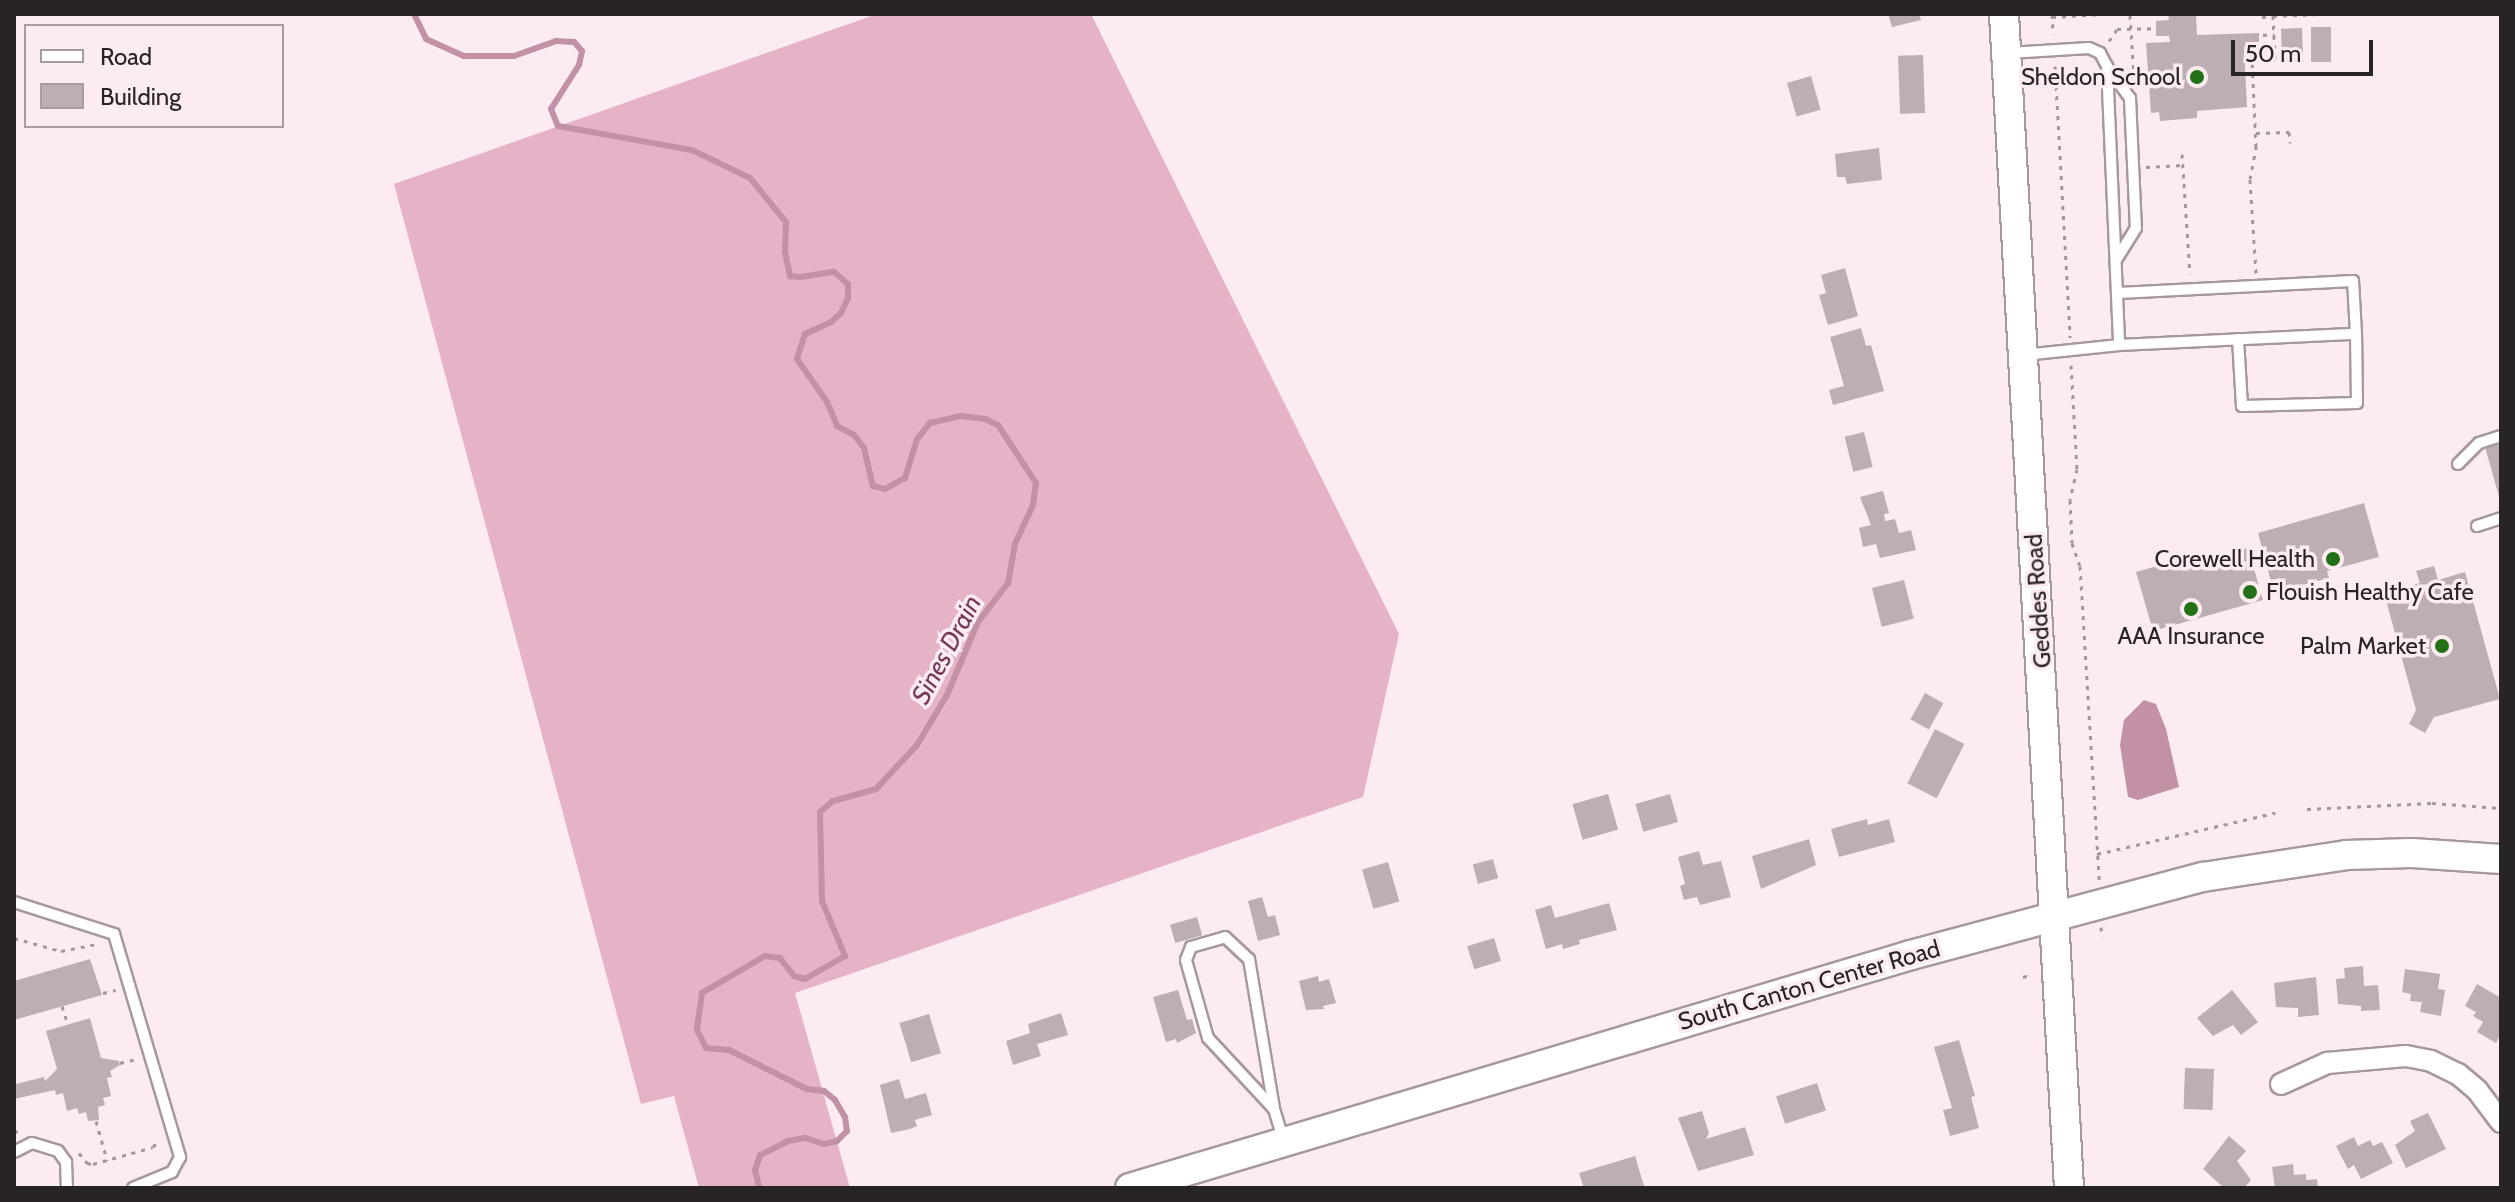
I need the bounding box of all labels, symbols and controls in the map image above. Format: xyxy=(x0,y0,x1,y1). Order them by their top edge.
legend xyxy=(24,24,284,128)
scale bar xyxy=(2235,24,2377,74)
text: 50 m xyxy=(2245,39,2301,68)
text: Road xyxy=(100,42,152,71)
place label: Sheldon School xyxy=(2021,63,2181,91)
marker: Sheldon School xyxy=(2188,68,2206,86)
text: Building xyxy=(100,82,181,111)
street label: Geddes Road xyxy=(2019,533,2057,669)
place label: Corewell Health xyxy=(2154,545,2315,573)
marker: Corewell Health xyxy=(2322,548,2344,570)
place label: Flouish Healthy Cafe xyxy=(2266,578,2474,606)
marker: Flouish Healthy Cafe xyxy=(2241,583,2259,601)
water label: Sines Drain xyxy=(905,590,989,710)
marker: AAA Insurance xyxy=(2182,600,2200,618)
place label: AAA Insurance xyxy=(2118,622,2264,650)
place label: Palm Market xyxy=(2300,632,2426,660)
marker: Palm Market xyxy=(2433,637,2451,655)
street label: South Canton Center Road xyxy=(1675,934,1943,1036)

